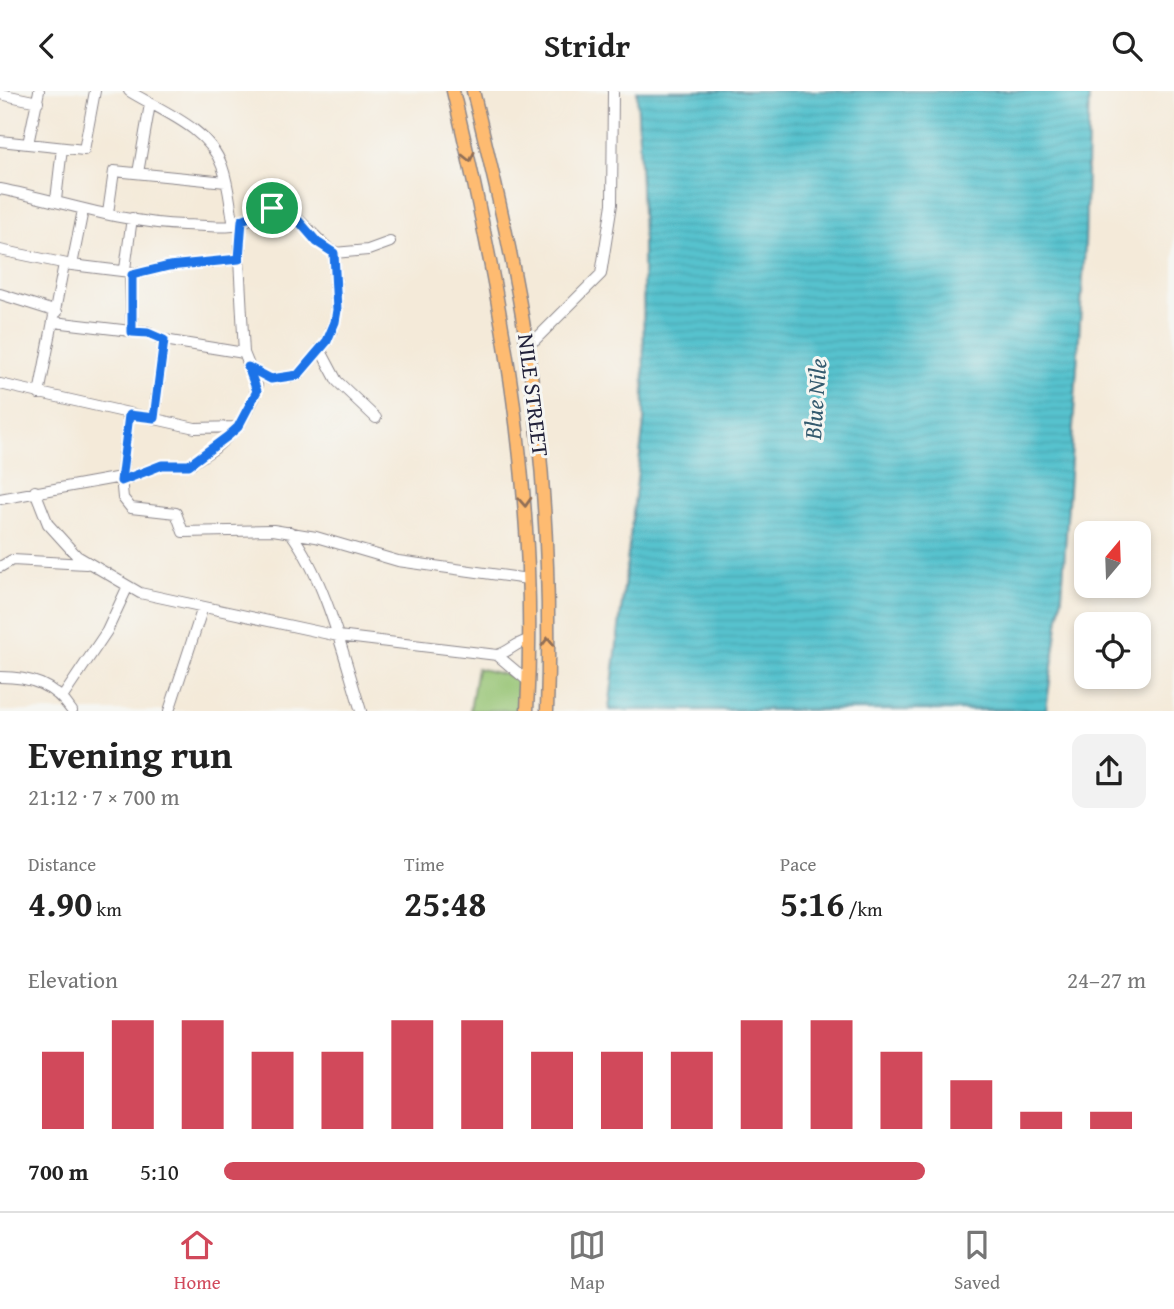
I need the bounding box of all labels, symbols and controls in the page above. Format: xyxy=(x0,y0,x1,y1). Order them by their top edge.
text: Stridr xyxy=(544,22,630,69)
icon: back xyxy=(28,27,66,65)
icon: search xyxy=(1108,27,1146,65)
one-way arrow xyxy=(461,151,475,163)
pin xyxy=(242,178,302,238)
icon: arrive xyxy=(253,189,291,227)
street label: NILE STREET xyxy=(510,332,558,458)
water label: Blue Nile xyxy=(795,357,835,442)
one-way arrow xyxy=(517,497,532,508)
north arrow xyxy=(1074,521,1152,599)
map controls xyxy=(1074,521,1151,689)
button: locate xyxy=(1074,612,1151,689)
one-way arrow xyxy=(540,637,556,647)
text: Evening run xyxy=(28,726,232,782)
button: share xyxy=(1072,734,1146,808)
text: 21:12 · 7 × 700 m xyxy=(28,780,180,813)
text: Distance xyxy=(28,850,96,878)
text: Time xyxy=(404,850,444,878)
text: Pace xyxy=(780,850,817,878)
text: 4.90 xyxy=(28,878,92,929)
text: 25:48 xyxy=(404,878,486,929)
text: 5:16 xyxy=(780,878,844,929)
text: km xyxy=(92,895,122,923)
text: /km xyxy=(844,895,883,923)
text: Elevation xyxy=(28,963,118,996)
text: 24–27 m xyxy=(1067,963,1146,996)
text: 700 m xyxy=(28,1155,89,1188)
text: 5:10 xyxy=(140,1155,179,1188)
tab: Home xyxy=(174,1226,221,1296)
tab: Map xyxy=(568,1226,606,1296)
tab: Saved xyxy=(954,1226,1000,1296)

